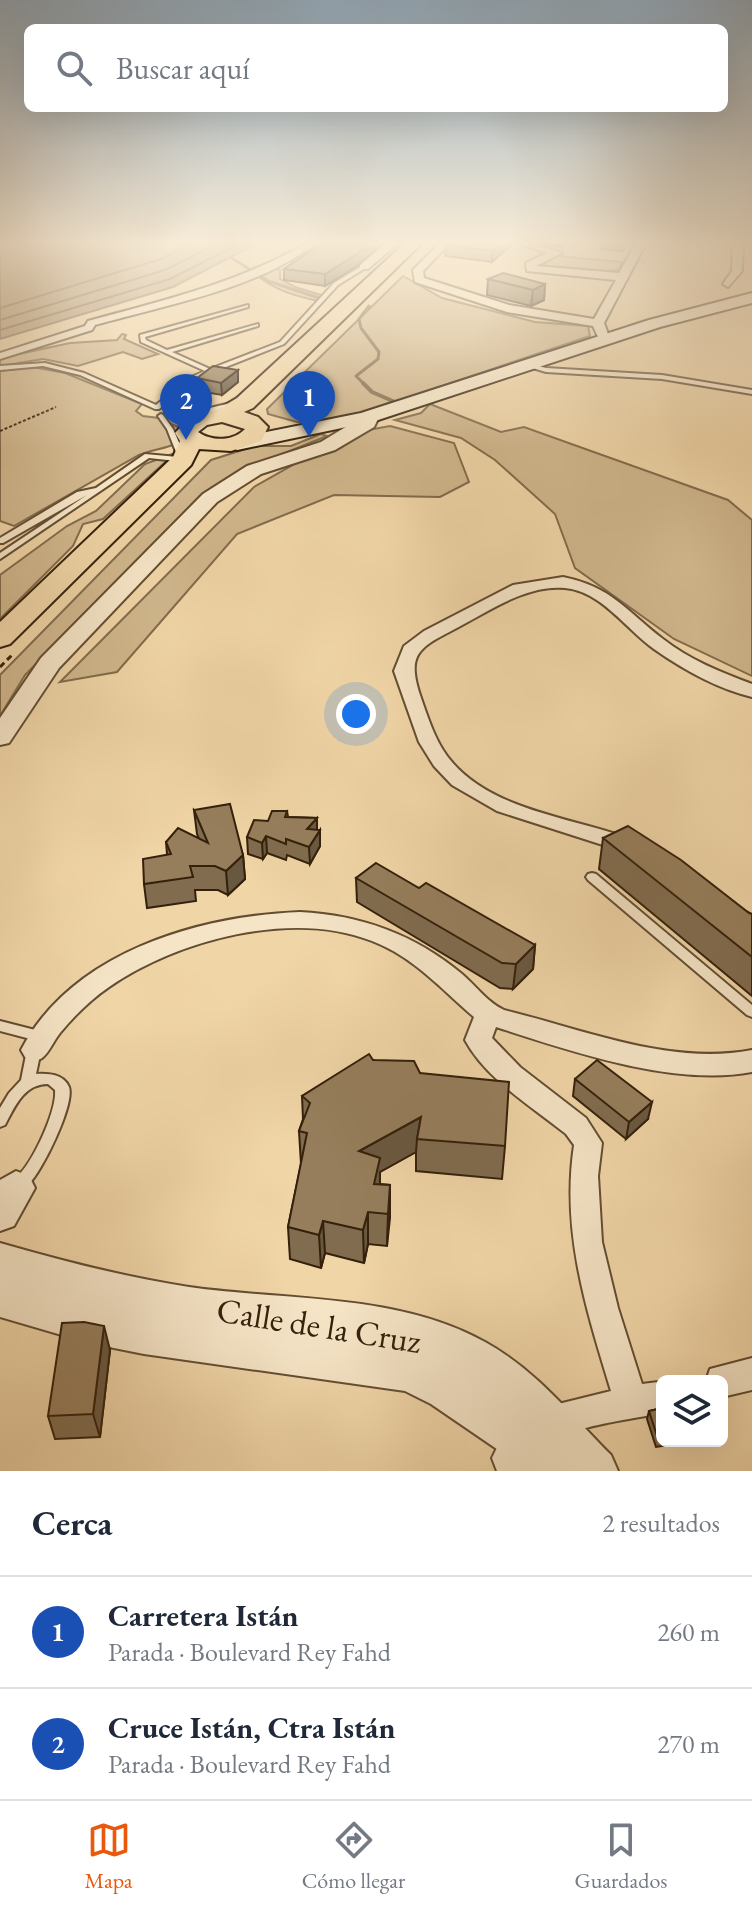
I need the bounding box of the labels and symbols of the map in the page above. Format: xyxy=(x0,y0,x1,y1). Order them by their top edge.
pin: 1 xyxy=(283,371,335,437)
pin: 2 xyxy=(160,374,212,440)
your location xyxy=(336,694,376,734)
street label: Calle de la Cruz xyxy=(214,1287,424,1363)

